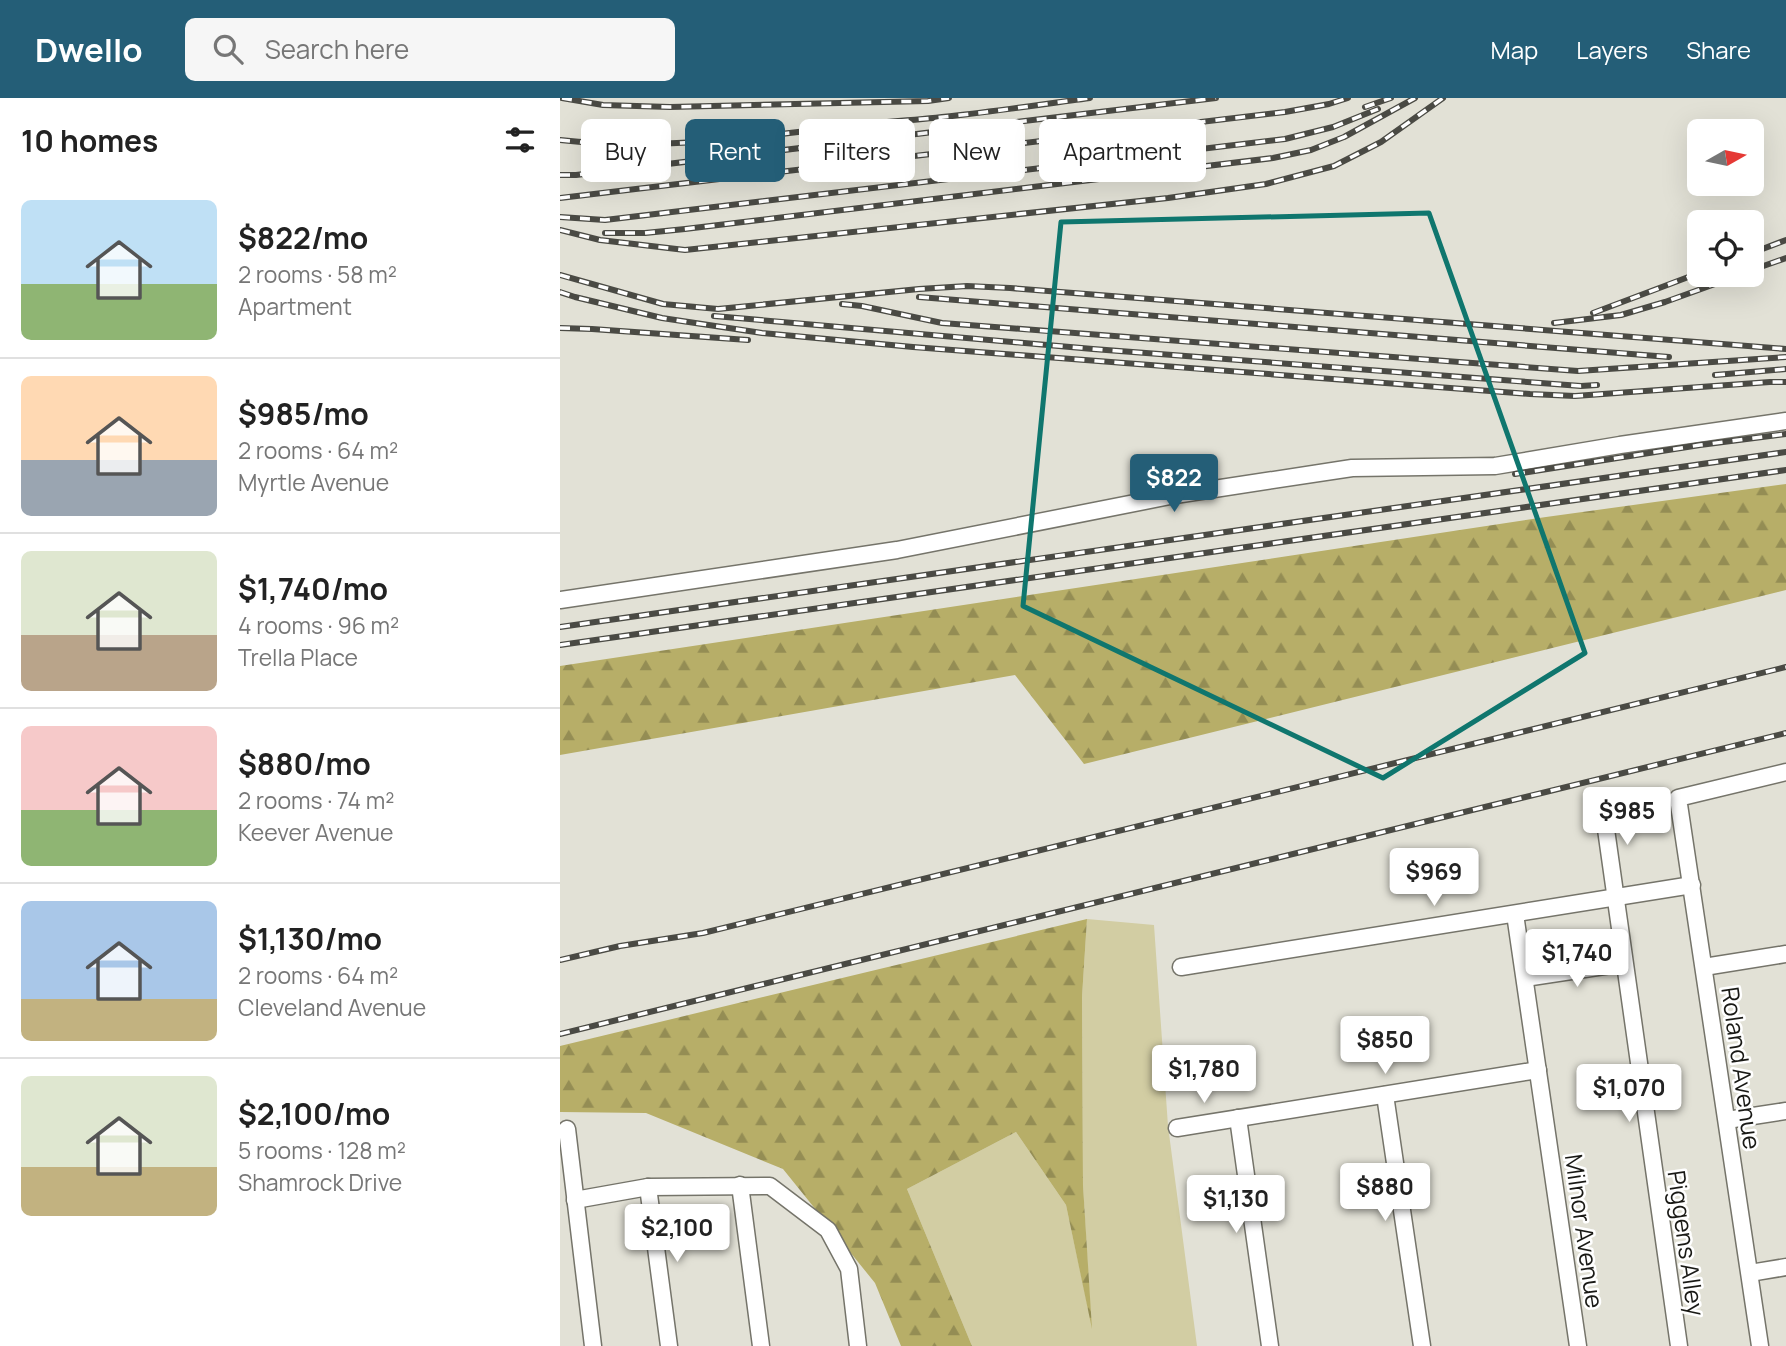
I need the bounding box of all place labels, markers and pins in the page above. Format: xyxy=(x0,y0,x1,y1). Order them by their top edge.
pin: $822 xyxy=(1133,454,1215,514)
pin: $985 xyxy=(1586,788,1668,847)
pin: $969 xyxy=(1393,848,1475,908)
pin: $1,740 xyxy=(1520,930,1634,989)
pin: $850 xyxy=(1344,1016,1426,1076)
pin: $1,780 xyxy=(1147,1046,1261,1105)
pin: $1,070 xyxy=(1572,1065,1686,1124)
pin: $880 xyxy=(1344,1164,1426,1223)
pin: $1,130 xyxy=(1179,1176,1293,1235)
pin: $2,100 xyxy=(620,1204,734,1264)

